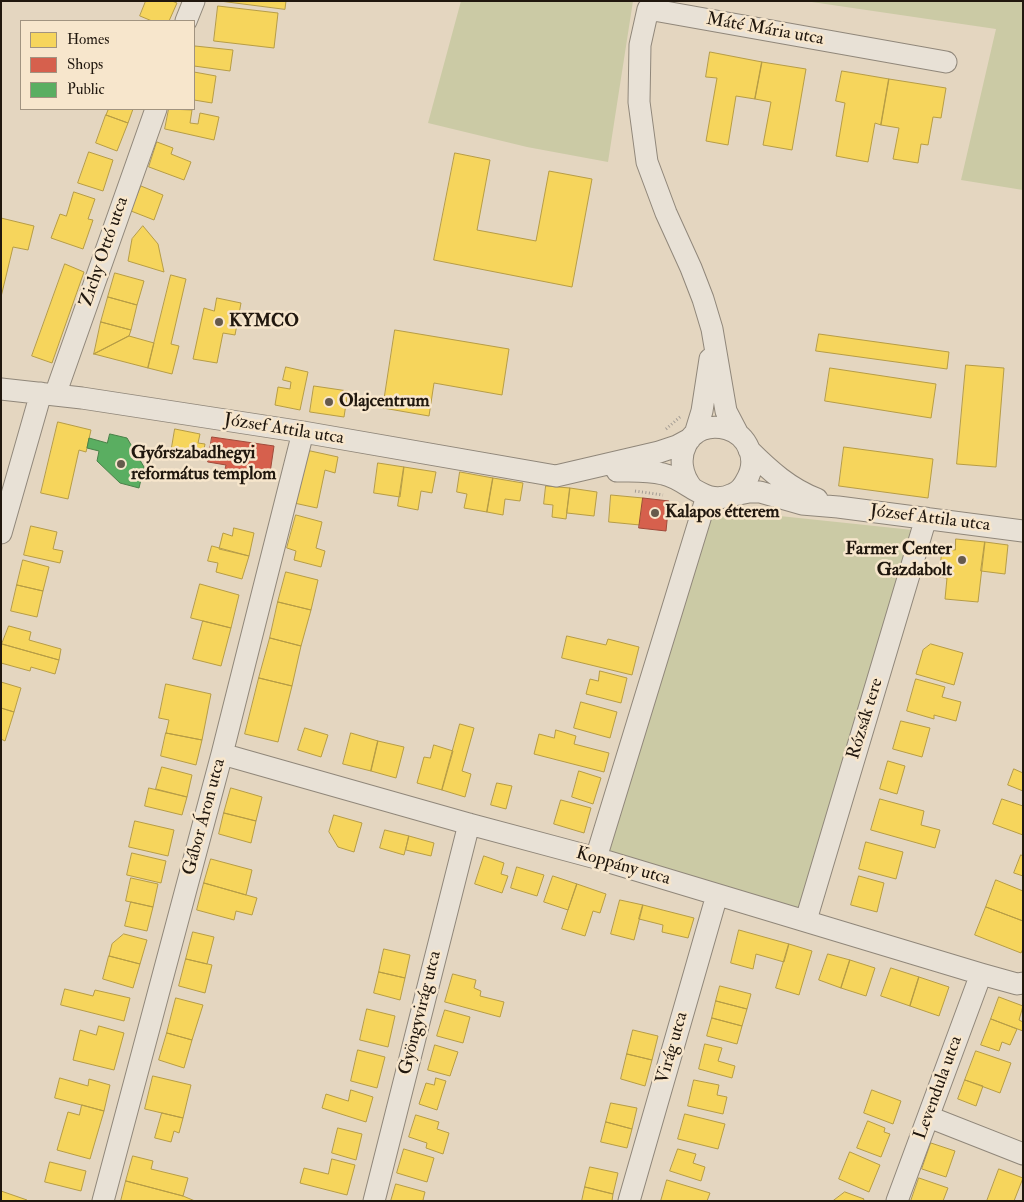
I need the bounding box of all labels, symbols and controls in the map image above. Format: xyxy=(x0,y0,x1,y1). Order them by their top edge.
street label: Máté Mária utca xyxy=(705,9,825,51)
legend xyxy=(20,20,195,110)
text: Homes xyxy=(67,30,109,49)
text: Shops xyxy=(67,55,103,74)
text: Public xyxy=(67,80,105,99)
street label: Zichy Ottó utca xyxy=(76,194,134,310)
place label: KYMCO xyxy=(229,311,299,333)
marker: KYMCO xyxy=(213,316,225,328)
place label: Olajcentrum xyxy=(339,391,430,413)
marker: Olajcentrum xyxy=(323,396,335,408)
street label: József Attila utca xyxy=(223,410,345,450)
place label: Győrszabadhegyi református templom xyxy=(131,443,276,486)
marker: Győrszabadhegyi református templom xyxy=(115,458,127,470)
street label: József Attila utca xyxy=(869,501,991,537)
place label: Kalapos étterem xyxy=(665,502,780,524)
marker: Kalapos étterem xyxy=(649,507,661,519)
place label: Farmer Center Gazdabolt xyxy=(845,539,952,582)
marker: Farmer Center Gazdabolt xyxy=(956,554,968,566)
street label: Rózsák tere xyxy=(843,676,889,762)
street label: Gábor Áron utca xyxy=(179,756,231,878)
street label: Koppány utca xyxy=(573,843,673,891)
street label: Gyöngyvirág utca xyxy=(395,949,447,1077)
street label: Virág utca xyxy=(652,1010,694,1086)
street label: Levendula utca xyxy=(910,1033,968,1143)

